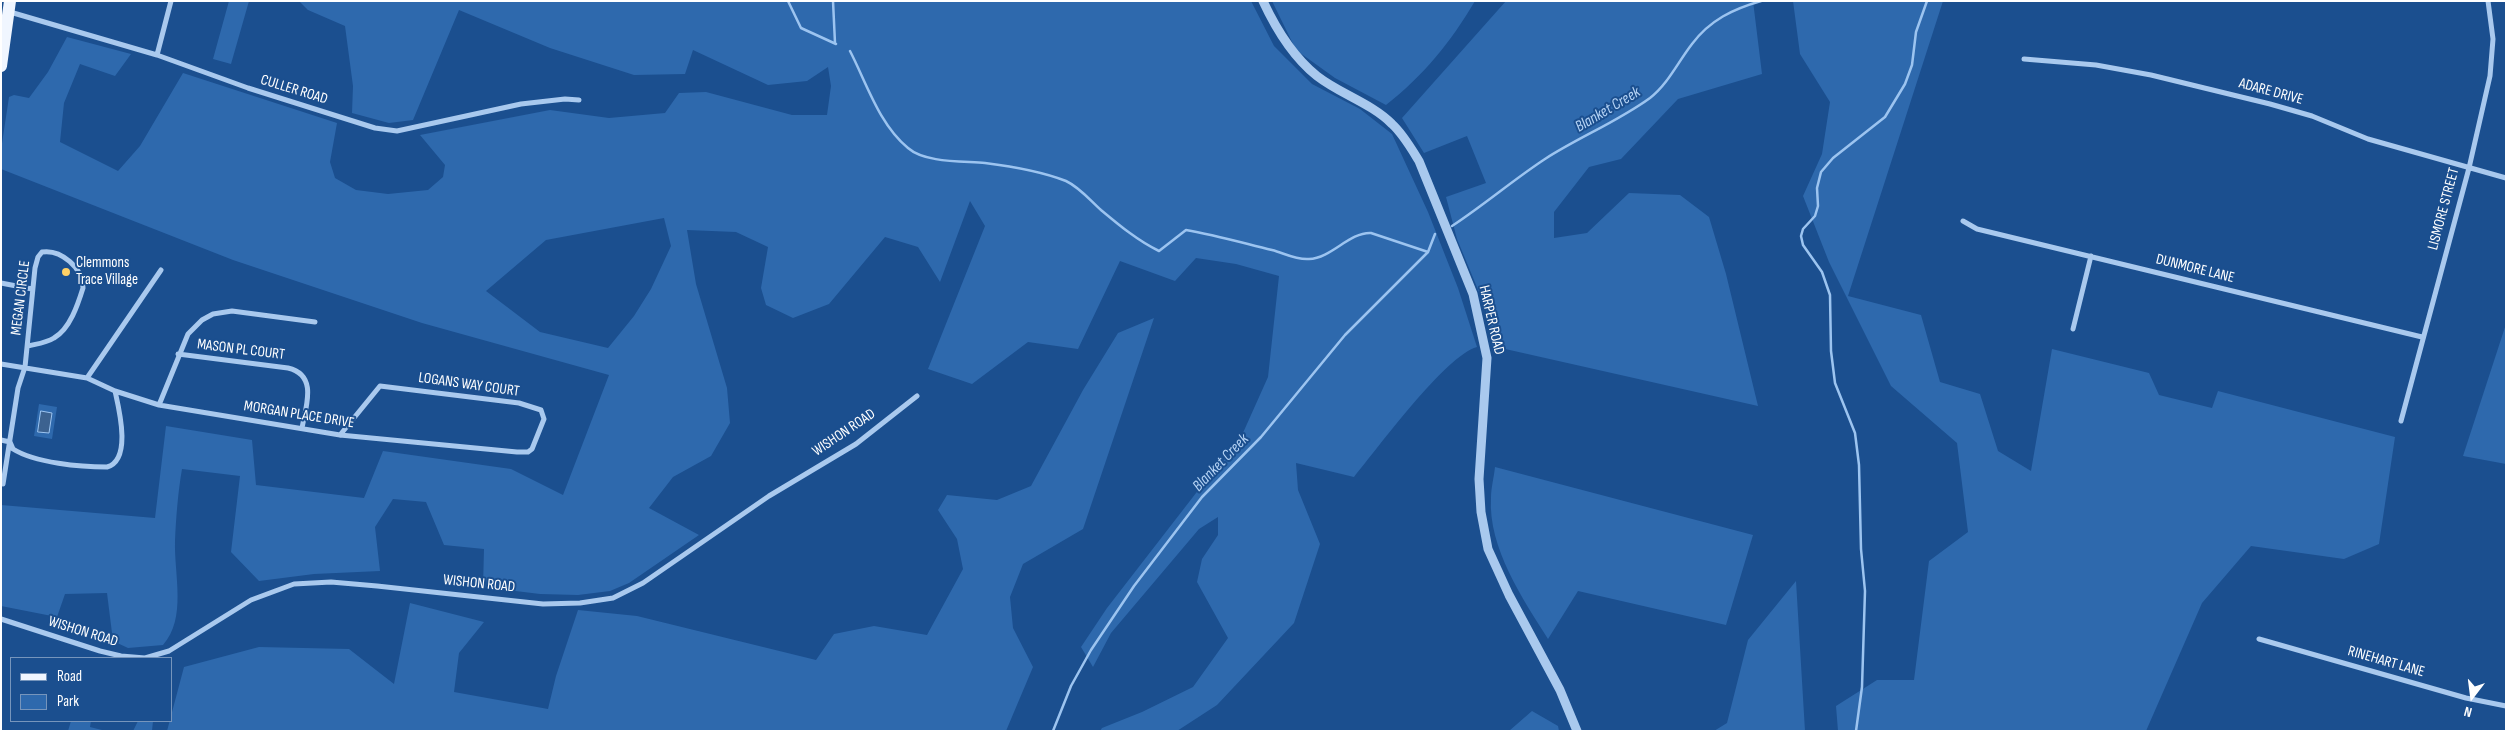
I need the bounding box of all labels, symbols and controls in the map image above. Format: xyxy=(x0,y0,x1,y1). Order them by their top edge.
street label: CULLER ROAD xyxy=(258,71,330,109)
street label: ADARE DRIVE xyxy=(2237,75,2305,109)
water label: Blanket Creek xyxy=(1572,83,1644,137)
street label: LISMORE STREET xyxy=(2424,166,2464,252)
street label: DUNMORE LANE xyxy=(2154,251,2236,287)
place label: Clemmons Trace Village xyxy=(76,254,138,289)
street label: MEGAN CIRCLE xyxy=(7,260,35,336)
marker: Clemmons Trace Village xyxy=(60,266,72,278)
street label: HARPER ROAD xyxy=(1474,284,1508,356)
street label: MASON PL COURT xyxy=(196,336,286,364)
street label: LOGANS WAY COURT xyxy=(417,369,521,401)
street label: MORGAN PLACE DRIVE xyxy=(243,397,355,433)
street label: WISHON ROAD xyxy=(809,405,879,461)
water label: Blanket Creek xyxy=(1189,430,1253,496)
street label: WISHON ROAD xyxy=(442,571,516,597)
street label: WISHON ROAD xyxy=(46,613,120,651)
street label: RINEHART LANE xyxy=(2346,642,2426,682)
legend xyxy=(10,657,172,722)
text: Road xyxy=(57,667,82,686)
north arrow xyxy=(2447,672,2497,722)
text: Park xyxy=(57,692,79,711)
text: N xyxy=(2462,703,2474,721)

